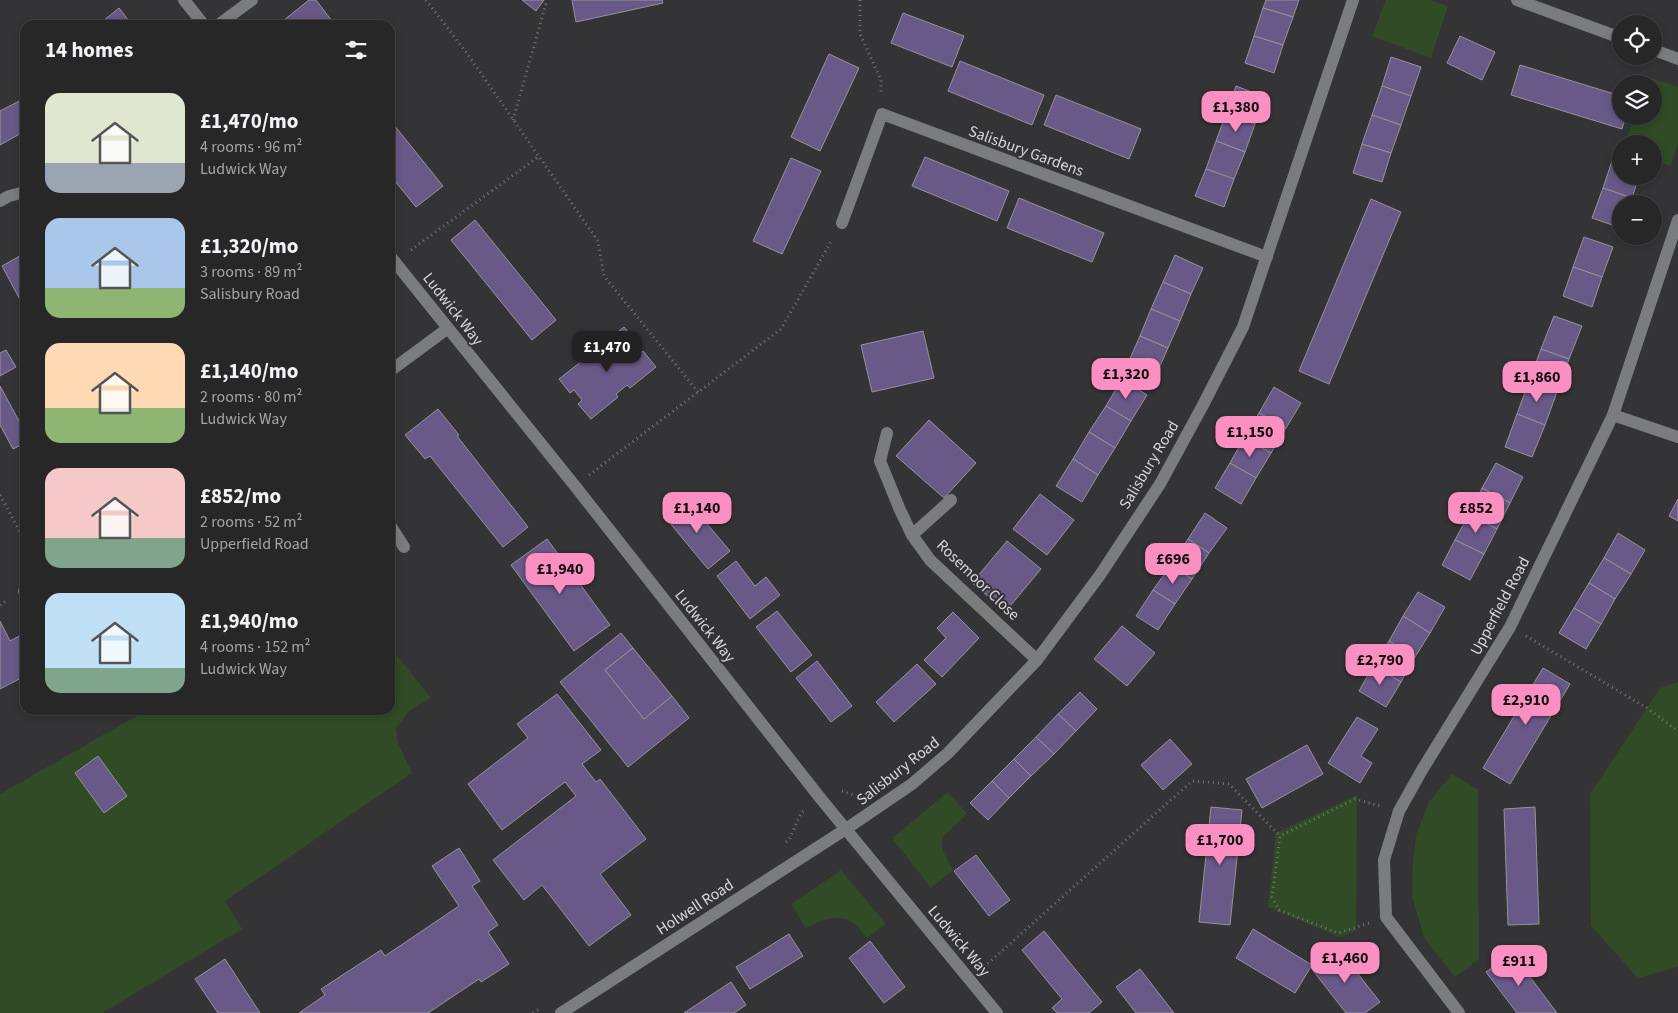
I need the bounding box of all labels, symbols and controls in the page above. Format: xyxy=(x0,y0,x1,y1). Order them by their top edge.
map controls xyxy=(1612,15,1662,245)
button: locate xyxy=(1612,15,1662,65)
text: 14 homes xyxy=(45,35,133,65)
icon: filters xyxy=(342,36,370,64)
button: layers xyxy=(1612,75,1662,125)
pin: £1,380 xyxy=(1195,90,1277,133)
text: £1,380 xyxy=(1212,96,1260,118)
text: £1,470/mo xyxy=(200,106,299,136)
icon: home xyxy=(85,113,145,173)
street label: Salisbury Gardens xyxy=(965,120,1087,182)
button: + xyxy=(1612,135,1662,185)
text: 4 rooms · 96 m² xyxy=(200,136,302,158)
text: Ludwick Way xyxy=(200,158,287,180)
button: − xyxy=(1612,195,1662,245)
text: £1,320/mo xyxy=(200,231,299,261)
icon: home xyxy=(85,238,145,298)
text: 3 rooms · 89 m² xyxy=(200,261,302,283)
street label: Ludwick Way xyxy=(418,268,489,350)
text: Salisbury Road xyxy=(200,283,300,305)
pin: £1,470 xyxy=(566,330,648,373)
text: £1,470 xyxy=(583,336,631,358)
text: £1,140/mo xyxy=(200,356,299,386)
pin: £1,320 xyxy=(1085,358,1167,400)
pin: £1,860 xyxy=(1496,360,1578,403)
icon: home xyxy=(85,363,145,423)
text: £1,320 xyxy=(1102,363,1150,385)
text: £1,860 xyxy=(1513,366,1561,388)
text: 2 rooms · 80 m² xyxy=(200,386,302,408)
text: Ludwick Way xyxy=(200,408,287,430)
pin: £1,150 xyxy=(1209,416,1291,458)
street label: Salisbury Road xyxy=(1114,417,1184,513)
text: £1,150 xyxy=(1226,421,1274,443)
text: £852/mo xyxy=(200,481,281,511)
icon: home xyxy=(85,488,145,548)
pin: £1,140 xyxy=(656,492,738,534)
pin: £852 xyxy=(1446,492,1506,534)
text: £1,140 xyxy=(673,497,721,519)
text: £852 xyxy=(1459,497,1493,519)
text: 2 rooms · 52 m² xyxy=(200,511,302,533)
text: Upperfield Road xyxy=(200,533,309,555)
street label: Rosemoor Close xyxy=(931,535,1025,625)
pin: £696 xyxy=(1143,542,1203,585)
text: £696 xyxy=(1156,548,1190,570)
pin: £1,940 xyxy=(519,552,601,595)
street label: Upperfield Road xyxy=(1465,553,1535,659)
text: £1,940 xyxy=(536,558,584,580)
street label: Ludwick Way xyxy=(670,585,741,667)
text: £1,940/mo xyxy=(200,606,299,636)
icon: home xyxy=(85,613,145,673)
text: 4 rooms · 152 m² xyxy=(200,636,310,658)
pin: £2,790 xyxy=(1339,644,1421,686)
text: £2,790 xyxy=(1356,649,1404,671)
text: Ludwick Way xyxy=(200,658,287,680)
pin: £2,910 xyxy=(1485,684,1567,726)
text: £2,910 xyxy=(1502,689,1550,711)
street label: Salisbury Road xyxy=(852,732,944,810)
pin: £1,700 xyxy=(1179,824,1261,866)
text: £1,700 xyxy=(1196,829,1244,851)
street label: Holwell Road xyxy=(652,874,738,940)
street label: Ludwick Way xyxy=(923,901,996,982)
pin: £1,460 xyxy=(1304,942,1386,984)
pin: £911 xyxy=(1489,944,1549,987)
text: £1,460 xyxy=(1321,947,1369,969)
text: £911 xyxy=(1502,950,1536,972)

